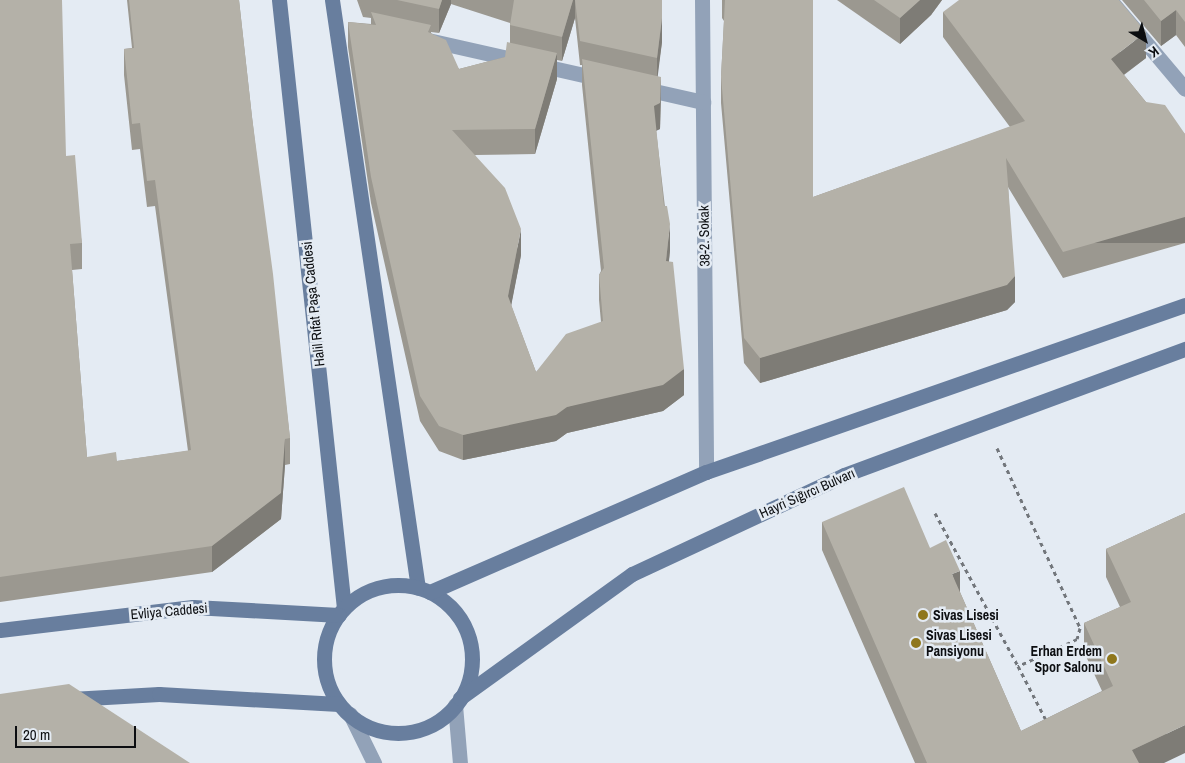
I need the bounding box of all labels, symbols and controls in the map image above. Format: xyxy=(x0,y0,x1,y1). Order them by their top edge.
north arrow xyxy=(1120,15,1170,65)
text: K xyxy=(1145,42,1163,62)
street label: 38-2. Sokak xyxy=(695,205,713,267)
street label: Halil Rıfat Paşa Caddesi xyxy=(298,241,328,367)
street label: Hayri Sığırcı Bulvarı xyxy=(757,464,857,522)
street label: Evliya Caddesi xyxy=(130,599,208,623)
place label: Sivas Lisesi xyxy=(933,607,999,623)
marker: Sivas Lisesi xyxy=(917,609,929,621)
place label: Sivas Lisesi Pansiyonu xyxy=(926,627,992,660)
marker: Sivas Lisesi Pansiyonu xyxy=(910,637,922,649)
place label: Erhan Erdem Spor Salonu xyxy=(1031,643,1102,676)
marker: Erhan Erdem Spor Salonu xyxy=(1106,653,1118,665)
scale bar xyxy=(18,716,139,748)
text: 20 m xyxy=(23,724,50,745)

